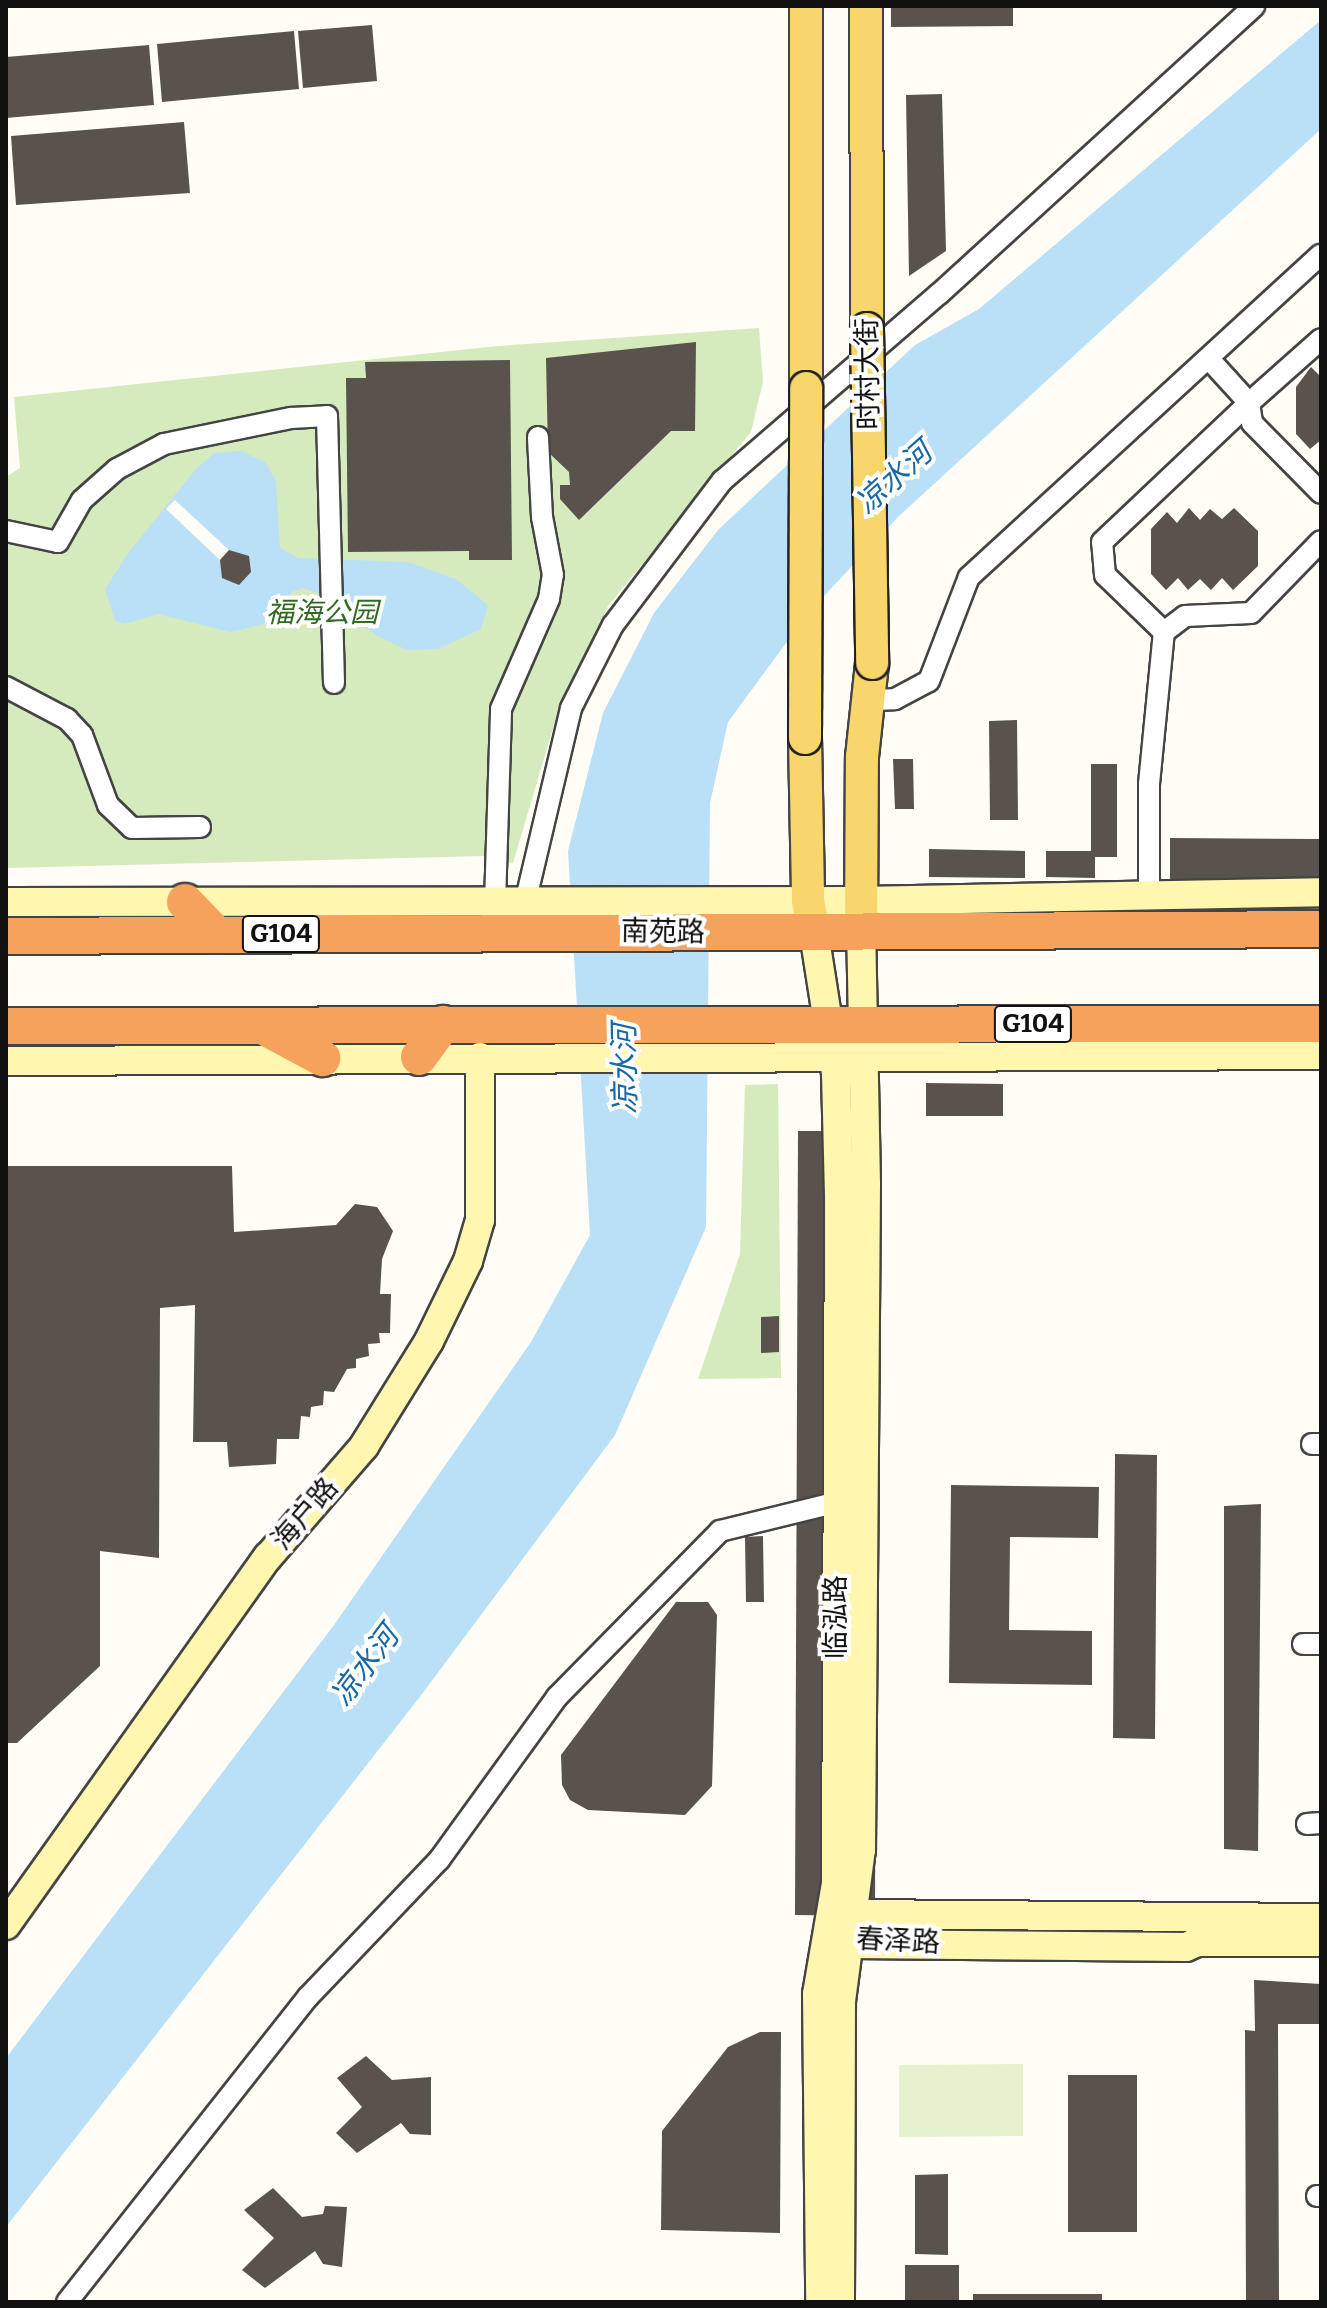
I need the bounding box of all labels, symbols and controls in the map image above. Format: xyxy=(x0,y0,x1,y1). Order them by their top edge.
street label: 时村大街 xyxy=(850,318,886,430)
water label: 凉水河 xyxy=(849,435,939,521)
park label: 福海公园 xyxy=(266,596,378,630)
road number: G104 xyxy=(241,912,321,956)
street label: 南苑路 xyxy=(621,914,705,950)
road number: G104 xyxy=(993,1002,1073,1046)
water label: 凉水河 xyxy=(606,1024,644,1114)
street label: 海户路 xyxy=(265,1471,345,1557)
street label: 临泓路 xyxy=(819,1575,853,1659)
water label: 凉水河 xyxy=(324,1619,406,1713)
street label: 春泽路 xyxy=(855,1922,941,1960)

